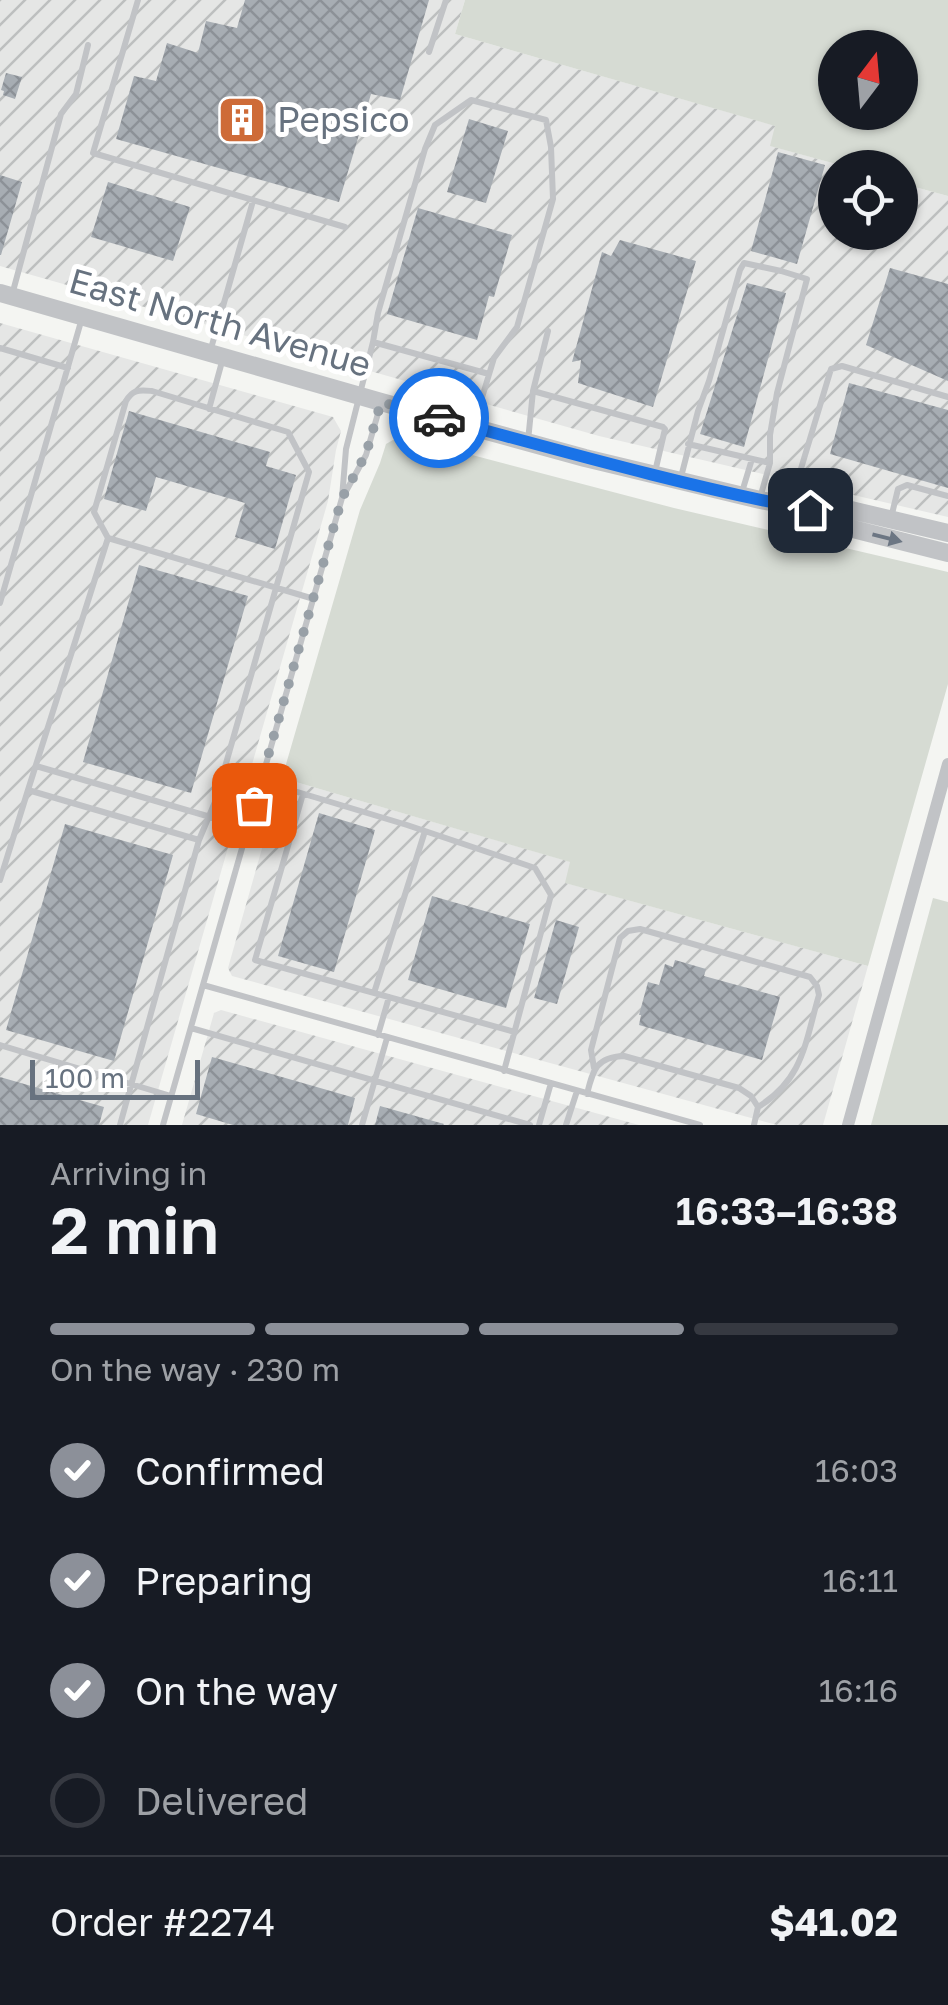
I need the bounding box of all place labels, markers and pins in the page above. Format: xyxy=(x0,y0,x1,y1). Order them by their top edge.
building icon: Pepsico xyxy=(216,94,268,146)
place label: Pepsico xyxy=(277,98,409,140)
pin xyxy=(768,468,853,553)
pin xyxy=(212,763,297,848)

